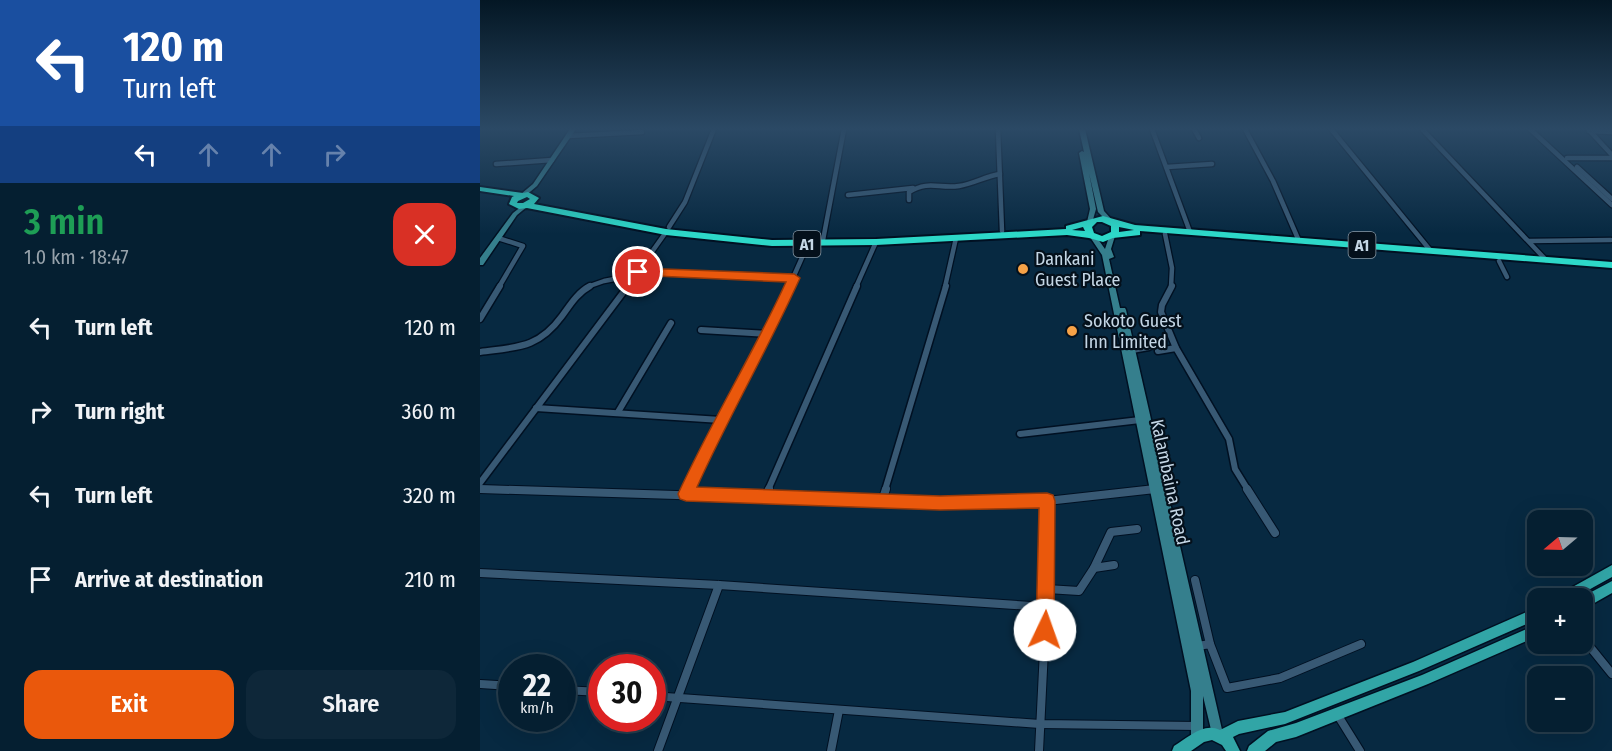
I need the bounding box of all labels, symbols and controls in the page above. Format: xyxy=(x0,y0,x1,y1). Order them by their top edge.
text: 120 m xyxy=(123,22,224,72)
icon: left xyxy=(24,24,102,102)
text: Turn left xyxy=(123,73,216,105)
icon: left xyxy=(129,138,162,171)
icon: ahead xyxy=(192,138,225,171)
icon: ahead xyxy=(255,138,288,171)
icon: right xyxy=(318,138,351,171)
text: 3 min xyxy=(24,200,104,244)
button: close xyxy=(393,203,456,266)
road number: A1 xyxy=(794,231,820,257)
road number: A1 xyxy=(1348,232,1376,258)
text: 1.0 km · 18:47 xyxy=(24,245,129,269)
pin xyxy=(612,246,663,297)
place label: Dankani Guest Place xyxy=(1035,248,1120,291)
icon: arrive xyxy=(621,255,654,288)
marker: Dankani Guest Place xyxy=(1016,262,1030,276)
place label: Sokoto Guest Inn Limited xyxy=(1084,310,1182,353)
icon: left xyxy=(24,311,57,344)
text: Turn left xyxy=(75,314,153,341)
text: 120 m xyxy=(404,314,456,341)
marker: Sokoto Guest Inn Limited xyxy=(1065,324,1079,338)
icon: right xyxy=(24,395,57,428)
text: Turn right xyxy=(75,398,164,425)
text: 360 m xyxy=(402,398,456,425)
street label: Kalambaina Road xyxy=(1146,417,1194,547)
icon: left xyxy=(24,479,57,512)
text: Turn left xyxy=(75,482,153,509)
text: 320 m xyxy=(403,482,456,509)
north arrow xyxy=(1527,510,1593,576)
map controls xyxy=(1527,510,1593,732)
icon: arrive xyxy=(24,563,57,596)
text: Arrive at destination xyxy=(75,566,263,593)
text: 210 m xyxy=(405,566,456,593)
button: + xyxy=(1527,588,1593,654)
position arrow xyxy=(1013,598,1077,662)
speed limit sign: 30 xyxy=(588,654,666,732)
button: − xyxy=(1527,666,1593,732)
text: 22 xyxy=(523,668,551,704)
button: Exit xyxy=(24,670,234,739)
button: Share xyxy=(246,670,456,739)
text: km/h xyxy=(520,699,554,717)

